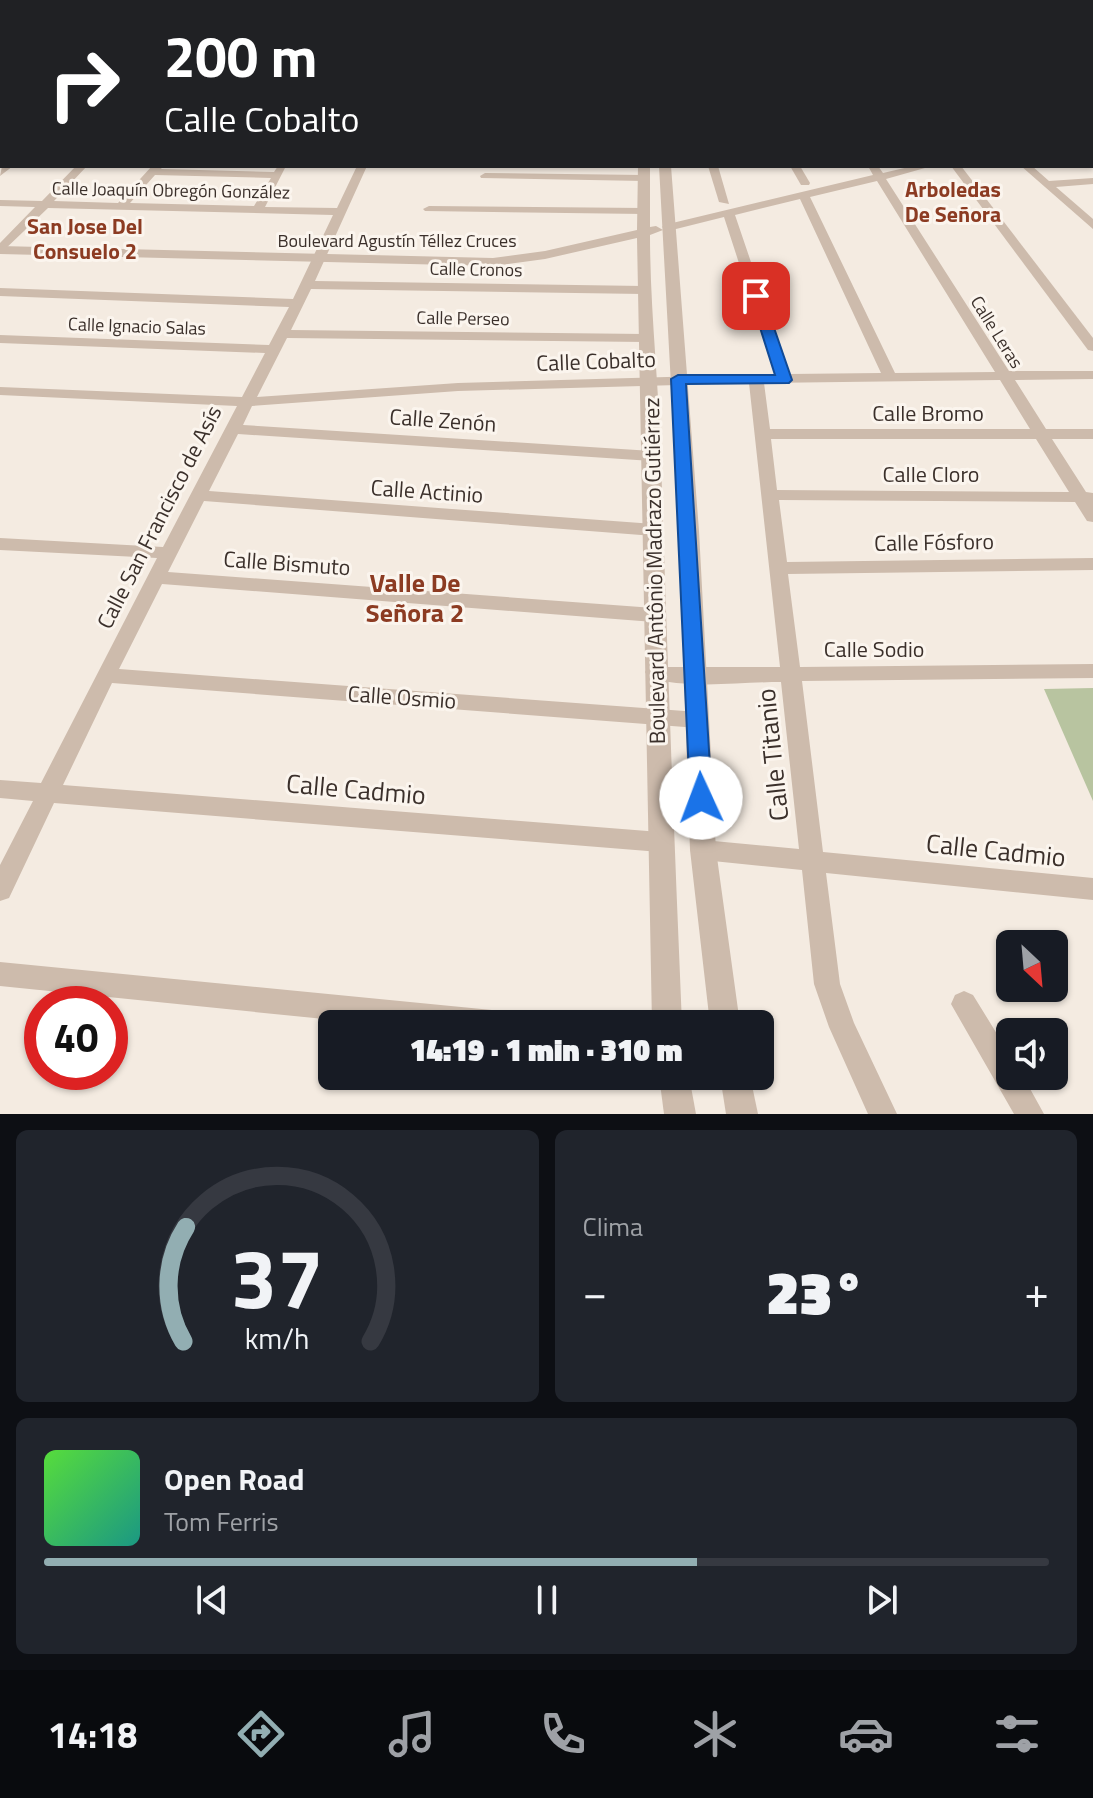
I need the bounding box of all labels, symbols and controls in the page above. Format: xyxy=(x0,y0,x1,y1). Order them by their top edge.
text: 200 m xyxy=(164,14,317,99)
icon: right xyxy=(32,32,136,136)
text: Calle Cobalto xyxy=(164,91,360,146)
district label: Arboledas De Señora xyxy=(905,172,1001,231)
street label: Calle Joaquín Obregón González xyxy=(52,174,290,206)
district label: San Jose Del Consuelo 2 xyxy=(27,209,143,268)
street label: Boulevard Agustín Téllez Cruces xyxy=(277,227,517,254)
street label: Calle Cronos xyxy=(429,255,523,283)
pin xyxy=(722,262,790,330)
icon: arrive xyxy=(734,274,778,318)
street label: Calle Leras xyxy=(964,290,1030,374)
street label: Calle Perseo xyxy=(416,304,510,332)
street label: Calle Ignacio Salas xyxy=(68,310,206,342)
street label: Calle Cobalto xyxy=(536,342,656,380)
street label: Calle Bromo xyxy=(872,396,984,430)
street label: Boulevard Antônio Madrazo Gutiérrez xyxy=(634,397,674,745)
street label: Calle San Francisco de Asís xyxy=(88,399,230,635)
street label: Calle Zenón xyxy=(388,399,498,441)
street label: Calle Cloro xyxy=(883,457,979,491)
street label: Calle Actinio xyxy=(370,470,484,512)
street label: Calle Fósforo xyxy=(874,524,994,560)
street label: Calle Bismuto xyxy=(222,542,352,584)
district label: Valle De Señora 2 xyxy=(366,563,464,632)
street label: Calle Sodio xyxy=(824,632,924,666)
street label: Calle Osmio xyxy=(347,676,457,718)
street label: Calle Titanio xyxy=(746,687,798,823)
position arrow xyxy=(659,756,743,840)
street label: Calle Cadmio xyxy=(285,763,427,815)
street label: Calle Cadmio xyxy=(924,823,1068,877)
north arrow xyxy=(996,930,1068,1002)
map controls xyxy=(996,930,1068,1090)
speed limit sign: 40 xyxy=(24,986,128,1090)
button: sound xyxy=(996,1018,1068,1090)
text: 14:19 · 1 min · 310 m xyxy=(410,1027,682,1073)
text: Clima xyxy=(583,1207,643,1246)
text: 37 xyxy=(231,1214,324,1340)
text: 23° xyxy=(766,1246,865,1337)
text: − xyxy=(583,1258,607,1325)
text: + xyxy=(1024,1258,1049,1325)
text: km/h xyxy=(245,1317,310,1360)
text: Open Road xyxy=(164,1456,305,1502)
text: Tom Ferris xyxy=(164,1502,279,1541)
icon: previous xyxy=(190,1578,234,1622)
icon: pause xyxy=(525,1578,569,1622)
icon: next xyxy=(860,1578,904,1622)
icon: directions xyxy=(233,1706,289,1762)
icon: music xyxy=(384,1706,440,1762)
icon: phone xyxy=(535,1706,591,1762)
icon: climate xyxy=(687,1706,743,1762)
icon: car xyxy=(838,1706,894,1762)
icon: filters xyxy=(989,1706,1045,1762)
text: 14:18 xyxy=(48,1707,138,1762)

